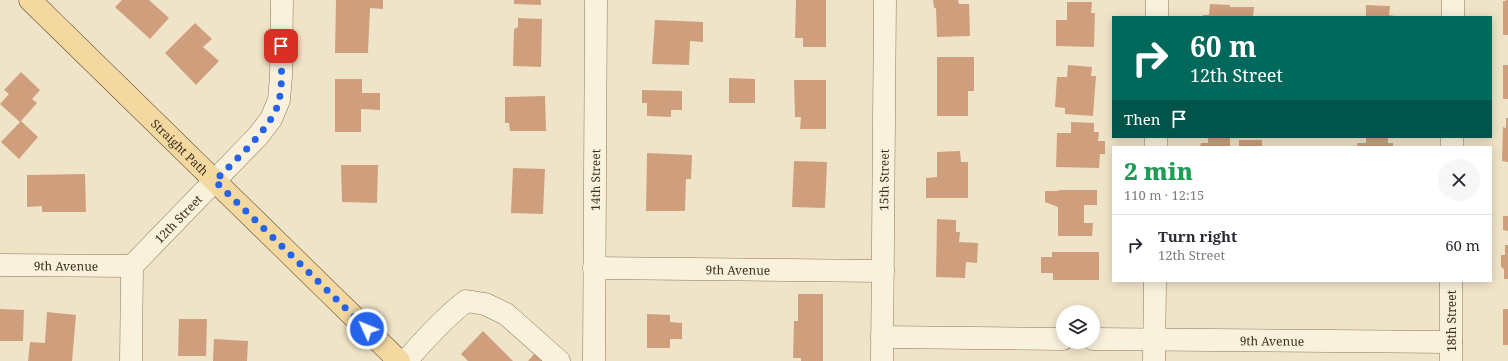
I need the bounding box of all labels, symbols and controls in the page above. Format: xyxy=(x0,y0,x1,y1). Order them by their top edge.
text: 60 m xyxy=(1190,27,1257,65)
pin xyxy=(264,29,298,63)
icon: right xyxy=(1124,32,1176,84)
icon: arrive xyxy=(270,35,292,57)
text: 12th Street xyxy=(1190,63,1283,87)
icon: arrive xyxy=(1168,108,1190,130)
text: Then xyxy=(1124,109,1160,129)
street label: Straight Path xyxy=(148,115,213,179)
street label: 14th Street xyxy=(586,149,604,211)
street label: 15th Street xyxy=(875,149,892,211)
text: 2 min xyxy=(1124,154,1193,187)
button: close xyxy=(1438,159,1480,201)
text: 110 m · 12:15 xyxy=(1124,186,1204,204)
street label: 12th Street xyxy=(150,190,206,247)
text: Turn right xyxy=(1158,226,1237,246)
icon: right xyxy=(1124,234,1146,256)
text: 60 m xyxy=(1445,235,1480,255)
text: 12th Street xyxy=(1158,246,1225,264)
street label: 9th Avenue xyxy=(34,257,98,274)
street label: 9th Avenue xyxy=(706,261,770,278)
street label: 18th Street xyxy=(1443,290,1460,352)
map controls xyxy=(1056,305,1100,349)
button: layers xyxy=(1056,305,1100,349)
position arrow xyxy=(346,308,388,350)
street label: 9th Avenue xyxy=(1240,332,1304,349)

